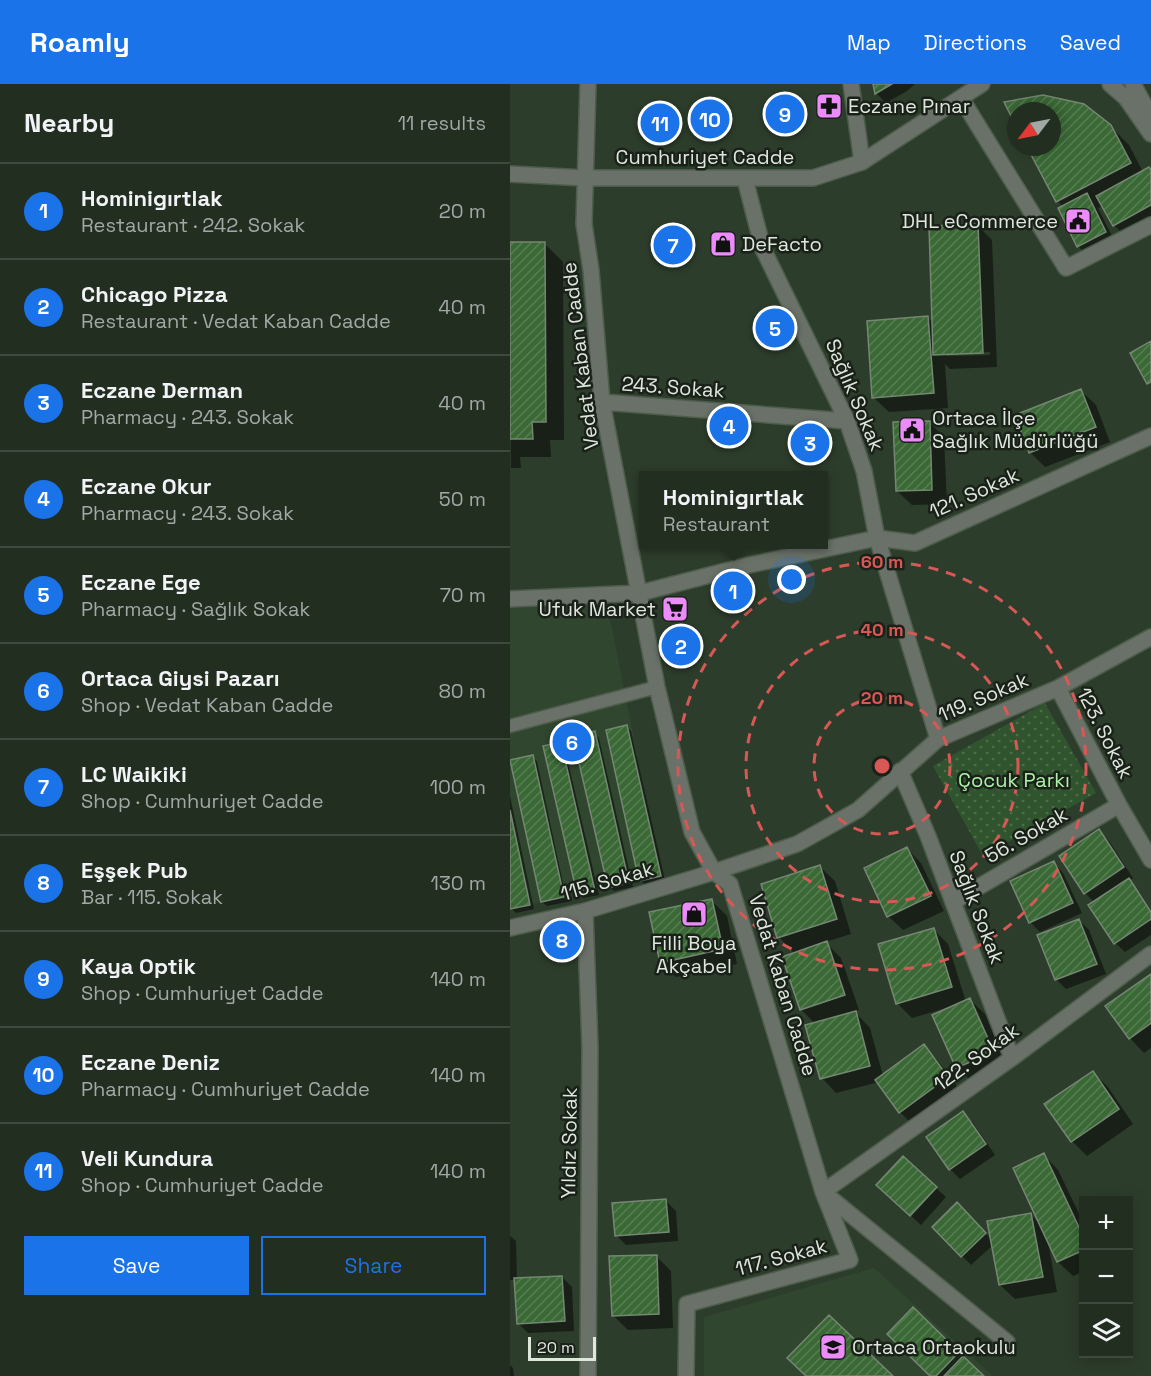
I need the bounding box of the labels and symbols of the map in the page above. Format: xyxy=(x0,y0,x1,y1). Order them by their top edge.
pharmacy icon: Eczane Pınar xyxy=(814,91,844,121)
pin: 9 xyxy=(766,92,804,136)
place label: Eczane Pınar xyxy=(848,93,970,119)
pin: 10 xyxy=(690,96,730,141)
pin: 11 xyxy=(640,100,680,146)
north arrow xyxy=(1007,102,1061,156)
street label: Cumhuriyet Cadde xyxy=(616,144,794,170)
public building icon: DHL eCommerce xyxy=(1063,206,1093,236)
place label: DHL eCommerce xyxy=(902,208,1058,234)
pin: 7 xyxy=(654,222,692,268)
shop icon: DeFacto xyxy=(708,229,738,259)
place label: DeFacto xyxy=(742,231,822,257)
street label: Vedat Kaban Cadde xyxy=(556,261,604,451)
pin: 5 xyxy=(756,306,794,350)
street label: Sağlık Sokak xyxy=(820,335,890,455)
street label: 243. Sokak xyxy=(621,370,726,404)
pin: 4 xyxy=(710,404,748,448)
place label: Ortaca İlçe Sağlık Müdürlüğü xyxy=(932,405,1098,454)
public building icon: Ortaca İlçe Sağlık Müdürlüğü xyxy=(897,415,927,445)
pin: 3 xyxy=(790,420,830,466)
street label: 121. Sokak xyxy=(925,462,1023,524)
text: 60 m xyxy=(861,550,903,573)
your location xyxy=(777,565,806,594)
pin: 1 xyxy=(714,568,752,614)
supermarket icon: Ufuk Market xyxy=(660,594,690,624)
place label: Ufuk Market xyxy=(538,596,656,622)
text: 40 m xyxy=(860,618,904,641)
pin: 2 xyxy=(662,624,700,668)
street label: 119. Sokak xyxy=(934,666,1032,728)
street label: 123. Sokak xyxy=(1071,683,1139,783)
text: 20 m xyxy=(861,686,903,709)
pin: 6 xyxy=(552,720,592,764)
centre of rings xyxy=(872,756,892,776)
park label: Çocuk Parkı xyxy=(958,767,1070,793)
street label: 56. Sokak xyxy=(980,801,1072,869)
street label: Sağlık Sokak xyxy=(943,847,1011,968)
street label: 115. Sokak xyxy=(557,855,657,907)
street label: Vedat Kaban Cadde xyxy=(743,891,823,1079)
shop icon: Filli Boya Akçabel xyxy=(679,899,709,929)
pin: 8 xyxy=(542,918,582,962)
place label: Filli Boya Akçabel xyxy=(652,930,736,979)
street label: 122. Sokak xyxy=(928,1017,1024,1097)
street label: Yıldız Sokak xyxy=(555,1087,583,1199)
street label: 117. Sokak xyxy=(732,1232,830,1282)
school or university icon: Ortaca Ortaokulu xyxy=(818,1332,848,1362)
scale bar xyxy=(528,1334,596,1362)
place label: Ortaca Ortaokulu xyxy=(852,1334,1016,1360)

